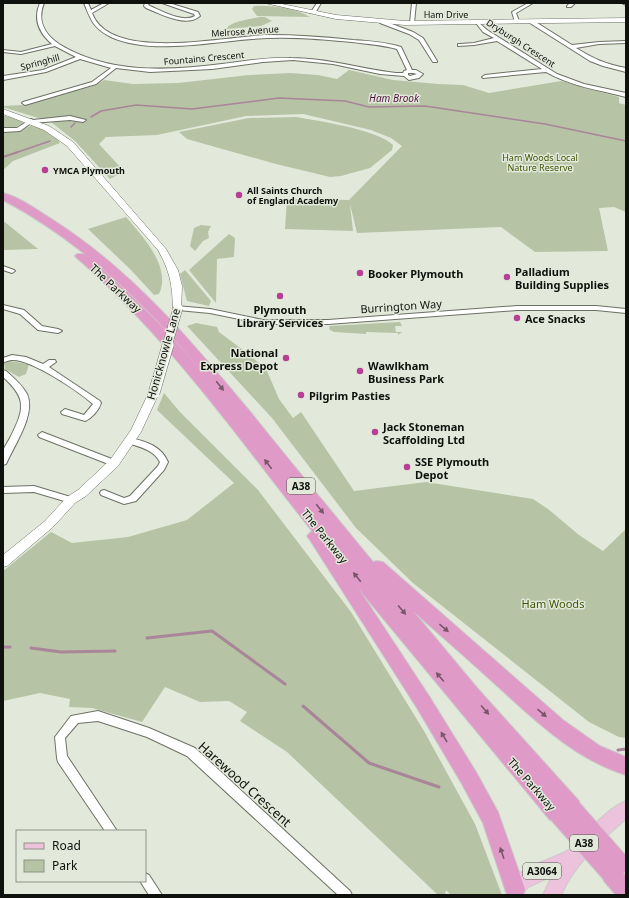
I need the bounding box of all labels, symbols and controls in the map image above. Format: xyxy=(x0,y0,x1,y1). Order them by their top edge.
street label: Ham Drive xyxy=(424,8,468,21)
street label: Dryburgh Crescent xyxy=(484,16,559,71)
street label: Melrose Avenue xyxy=(211,22,279,40)
street label: Fountains Crescent xyxy=(163,48,246,68)
street label: Springhill xyxy=(19,51,61,73)
water label: Ham Brook xyxy=(369,91,420,105)
park label: Ham Woods Local Nature Reserve xyxy=(502,151,578,174)
place label: YMCA Plymouth xyxy=(53,164,125,177)
marker: YMCA Plymouth xyxy=(40,165,50,175)
place label: All Saints Church of England Academy xyxy=(247,184,339,207)
marker: All Saints Church of England Academy xyxy=(234,190,244,200)
street label: The Parkway xyxy=(87,260,145,316)
place label: Palladium Building Supplies xyxy=(515,264,609,292)
place label: Booker Plymouth xyxy=(368,266,463,281)
marker: Booker Plymouth xyxy=(355,268,365,278)
marker: Palladium Building Supplies xyxy=(502,272,512,282)
marker: Plymouth Library Services xyxy=(275,291,285,301)
street label: Burrington Way xyxy=(360,296,443,316)
place label: Plymouth Library Services xyxy=(237,302,324,330)
street label: Honicknowle Lane xyxy=(143,307,183,401)
place label: Ace Snacks xyxy=(525,311,586,326)
marker: Ace Snacks xyxy=(512,313,522,323)
place label: National Express Depot xyxy=(200,345,278,373)
marker: National Express Depot xyxy=(281,353,291,363)
place label: Wawlkham Business Park xyxy=(368,358,444,386)
marker: Wawlkham Business Park xyxy=(355,366,365,376)
one-way arrow xyxy=(216,381,225,391)
place label: Pilgrim Pasties xyxy=(309,388,391,403)
marker: Pilgrim Pasties xyxy=(296,390,306,400)
place label: Jack Stoneman Scaffolding Ltd xyxy=(382,419,465,447)
marker: Jack Stoneman Scaffolding Ltd xyxy=(370,427,380,437)
place label: SSE Plymouth Depot xyxy=(415,454,489,482)
one-way arrow xyxy=(264,458,272,469)
marker: SSE Plymouth Depot xyxy=(402,462,412,472)
road number: A38 xyxy=(287,478,315,494)
one-way arrow xyxy=(315,504,324,515)
street label: The Parkway xyxy=(299,506,352,567)
one-way arrow xyxy=(353,571,362,582)
park label: Ham Woods xyxy=(522,596,584,611)
one-way arrow xyxy=(398,604,406,615)
one-way arrow xyxy=(438,624,449,633)
one-way arrow xyxy=(435,672,444,683)
one-way arrow xyxy=(480,705,489,714)
one-way arrow xyxy=(537,709,547,718)
one-way arrow xyxy=(441,731,448,743)
street label: Harewood Crescent xyxy=(195,737,296,831)
street label: The Parkway xyxy=(505,754,559,814)
legend xyxy=(16,830,146,882)
road number: A38 xyxy=(570,835,598,851)
text: Road xyxy=(52,837,81,854)
one-way arrow xyxy=(499,846,505,858)
text: Park xyxy=(52,857,78,874)
road number: A3064 xyxy=(523,863,561,879)

